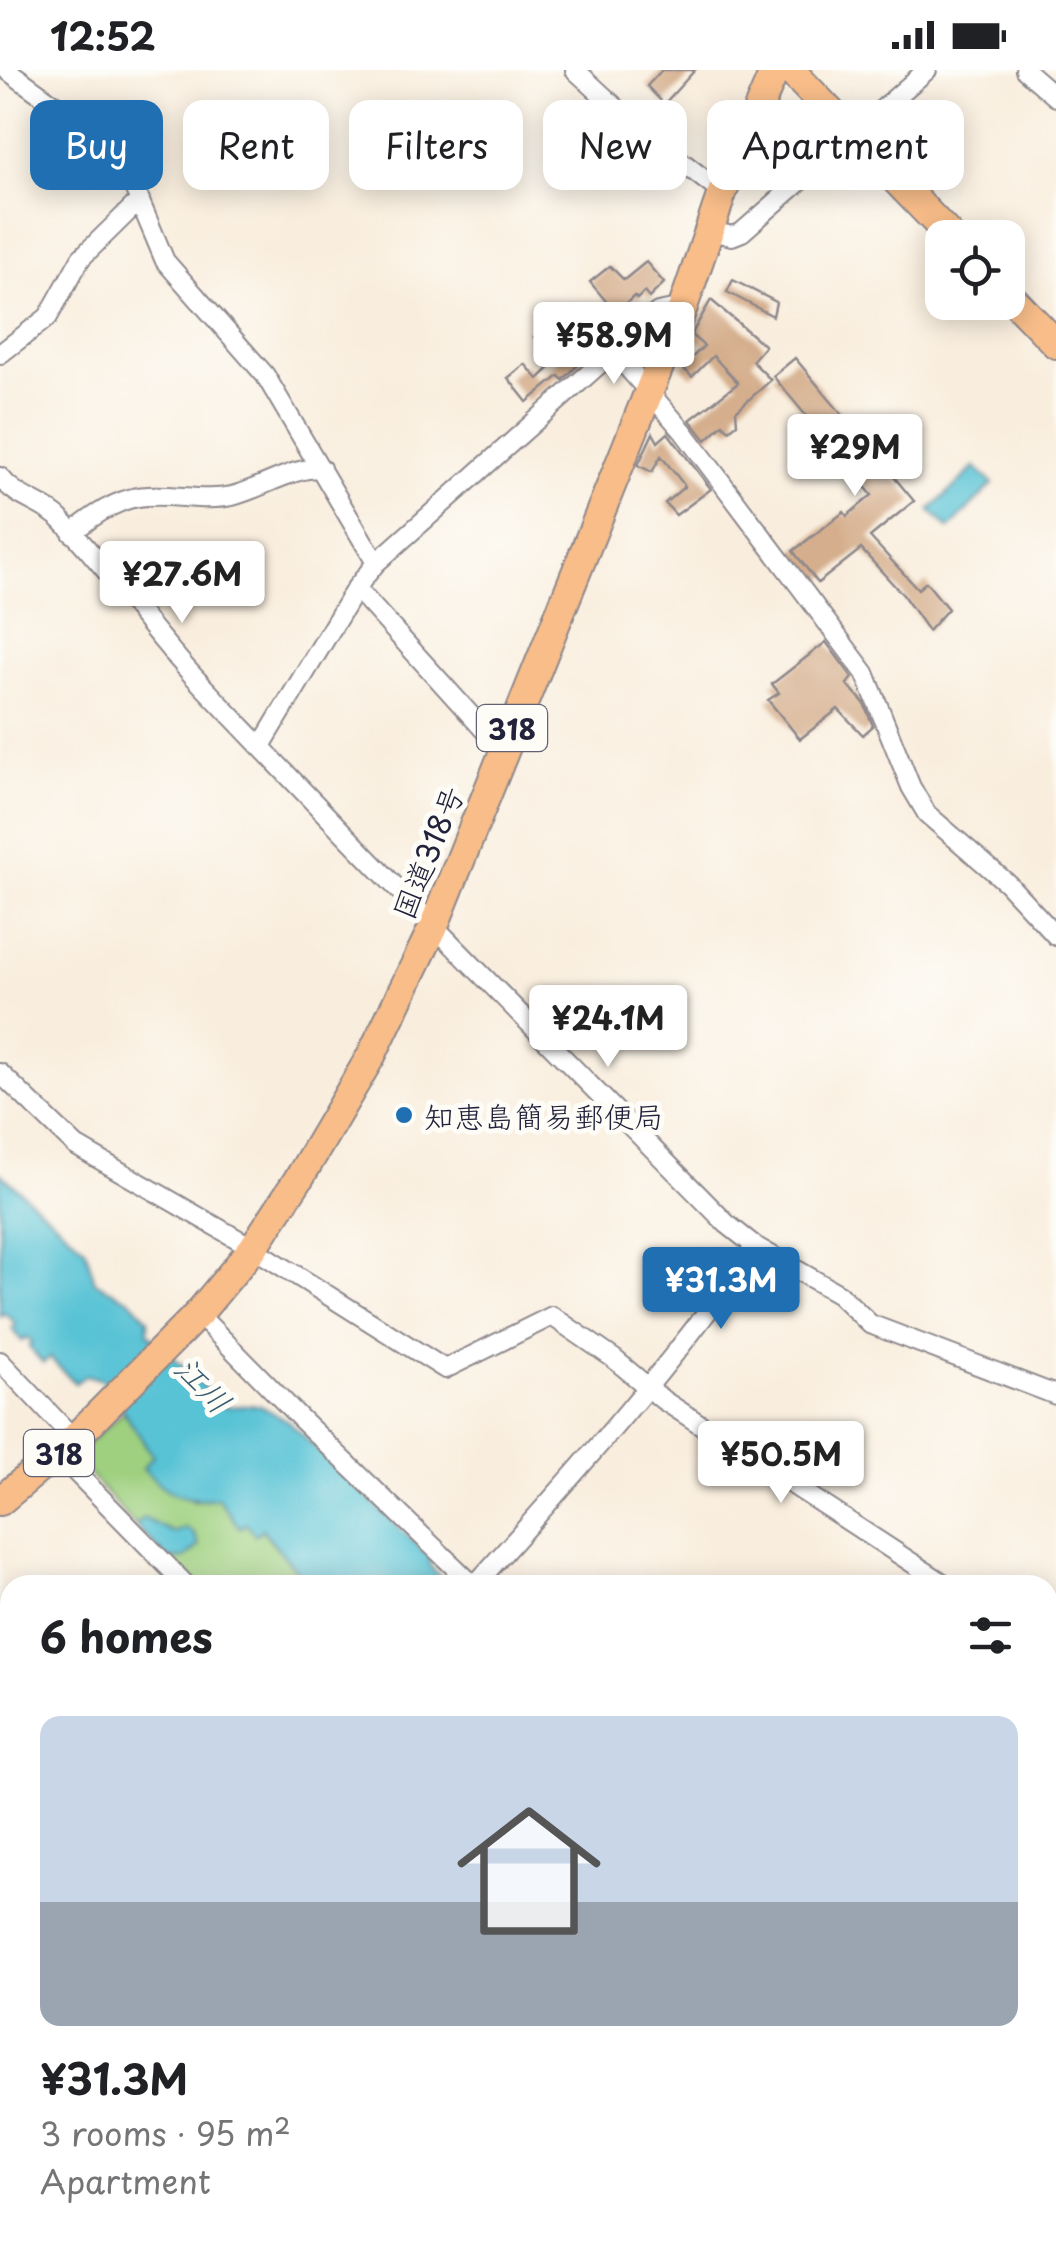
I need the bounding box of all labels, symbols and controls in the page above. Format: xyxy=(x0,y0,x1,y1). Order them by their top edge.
text: 12:52 xyxy=(50,7,156,64)
chip: Buy xyxy=(30,100,163,190)
chip: Rent xyxy=(183,100,329,190)
chip: Filters xyxy=(349,100,523,190)
chip: New xyxy=(543,100,687,190)
chip: Apartment xyxy=(707,100,964,190)
map controls xyxy=(925,220,1025,320)
button: locate xyxy=(925,220,1025,320)
pin: ¥58.9M xyxy=(533,302,695,387)
text: ¥58.9M xyxy=(555,310,673,358)
pin: ¥29M xyxy=(796,414,914,499)
text: ¥29M xyxy=(809,422,901,470)
pin: ¥27.6M xyxy=(101,541,263,626)
text: ¥27.6M xyxy=(122,549,242,597)
road number: 318 xyxy=(477,705,547,751)
street label: 国道318号 xyxy=(380,779,474,925)
pin: ¥24.1M xyxy=(527,985,689,1070)
text: ¥24.1M xyxy=(551,993,665,1041)
place label: 知恵島簡易郵便局 xyxy=(424,1093,664,1138)
marker: 知恵島簡易郵便局 xyxy=(393,1104,415,1126)
pin: ¥31.3M xyxy=(640,1247,802,1332)
text: ¥31.3M xyxy=(665,1255,777,1303)
water label: 江川 xyxy=(165,1344,243,1424)
pin: ¥50.5M xyxy=(700,1421,862,1506)
text: ¥50.5M xyxy=(720,1429,842,1477)
road number: 318 xyxy=(24,1430,94,1476)
text: 6 homes xyxy=(40,1604,213,1667)
icon: filters xyxy=(963,1608,1018,1663)
icon: home xyxy=(439,1781,619,1961)
text: ¥31.3M xyxy=(40,2046,188,2109)
text: 3 rooms · 95 m² xyxy=(40,2109,291,2157)
text: Apartment xyxy=(40,2157,211,2205)

